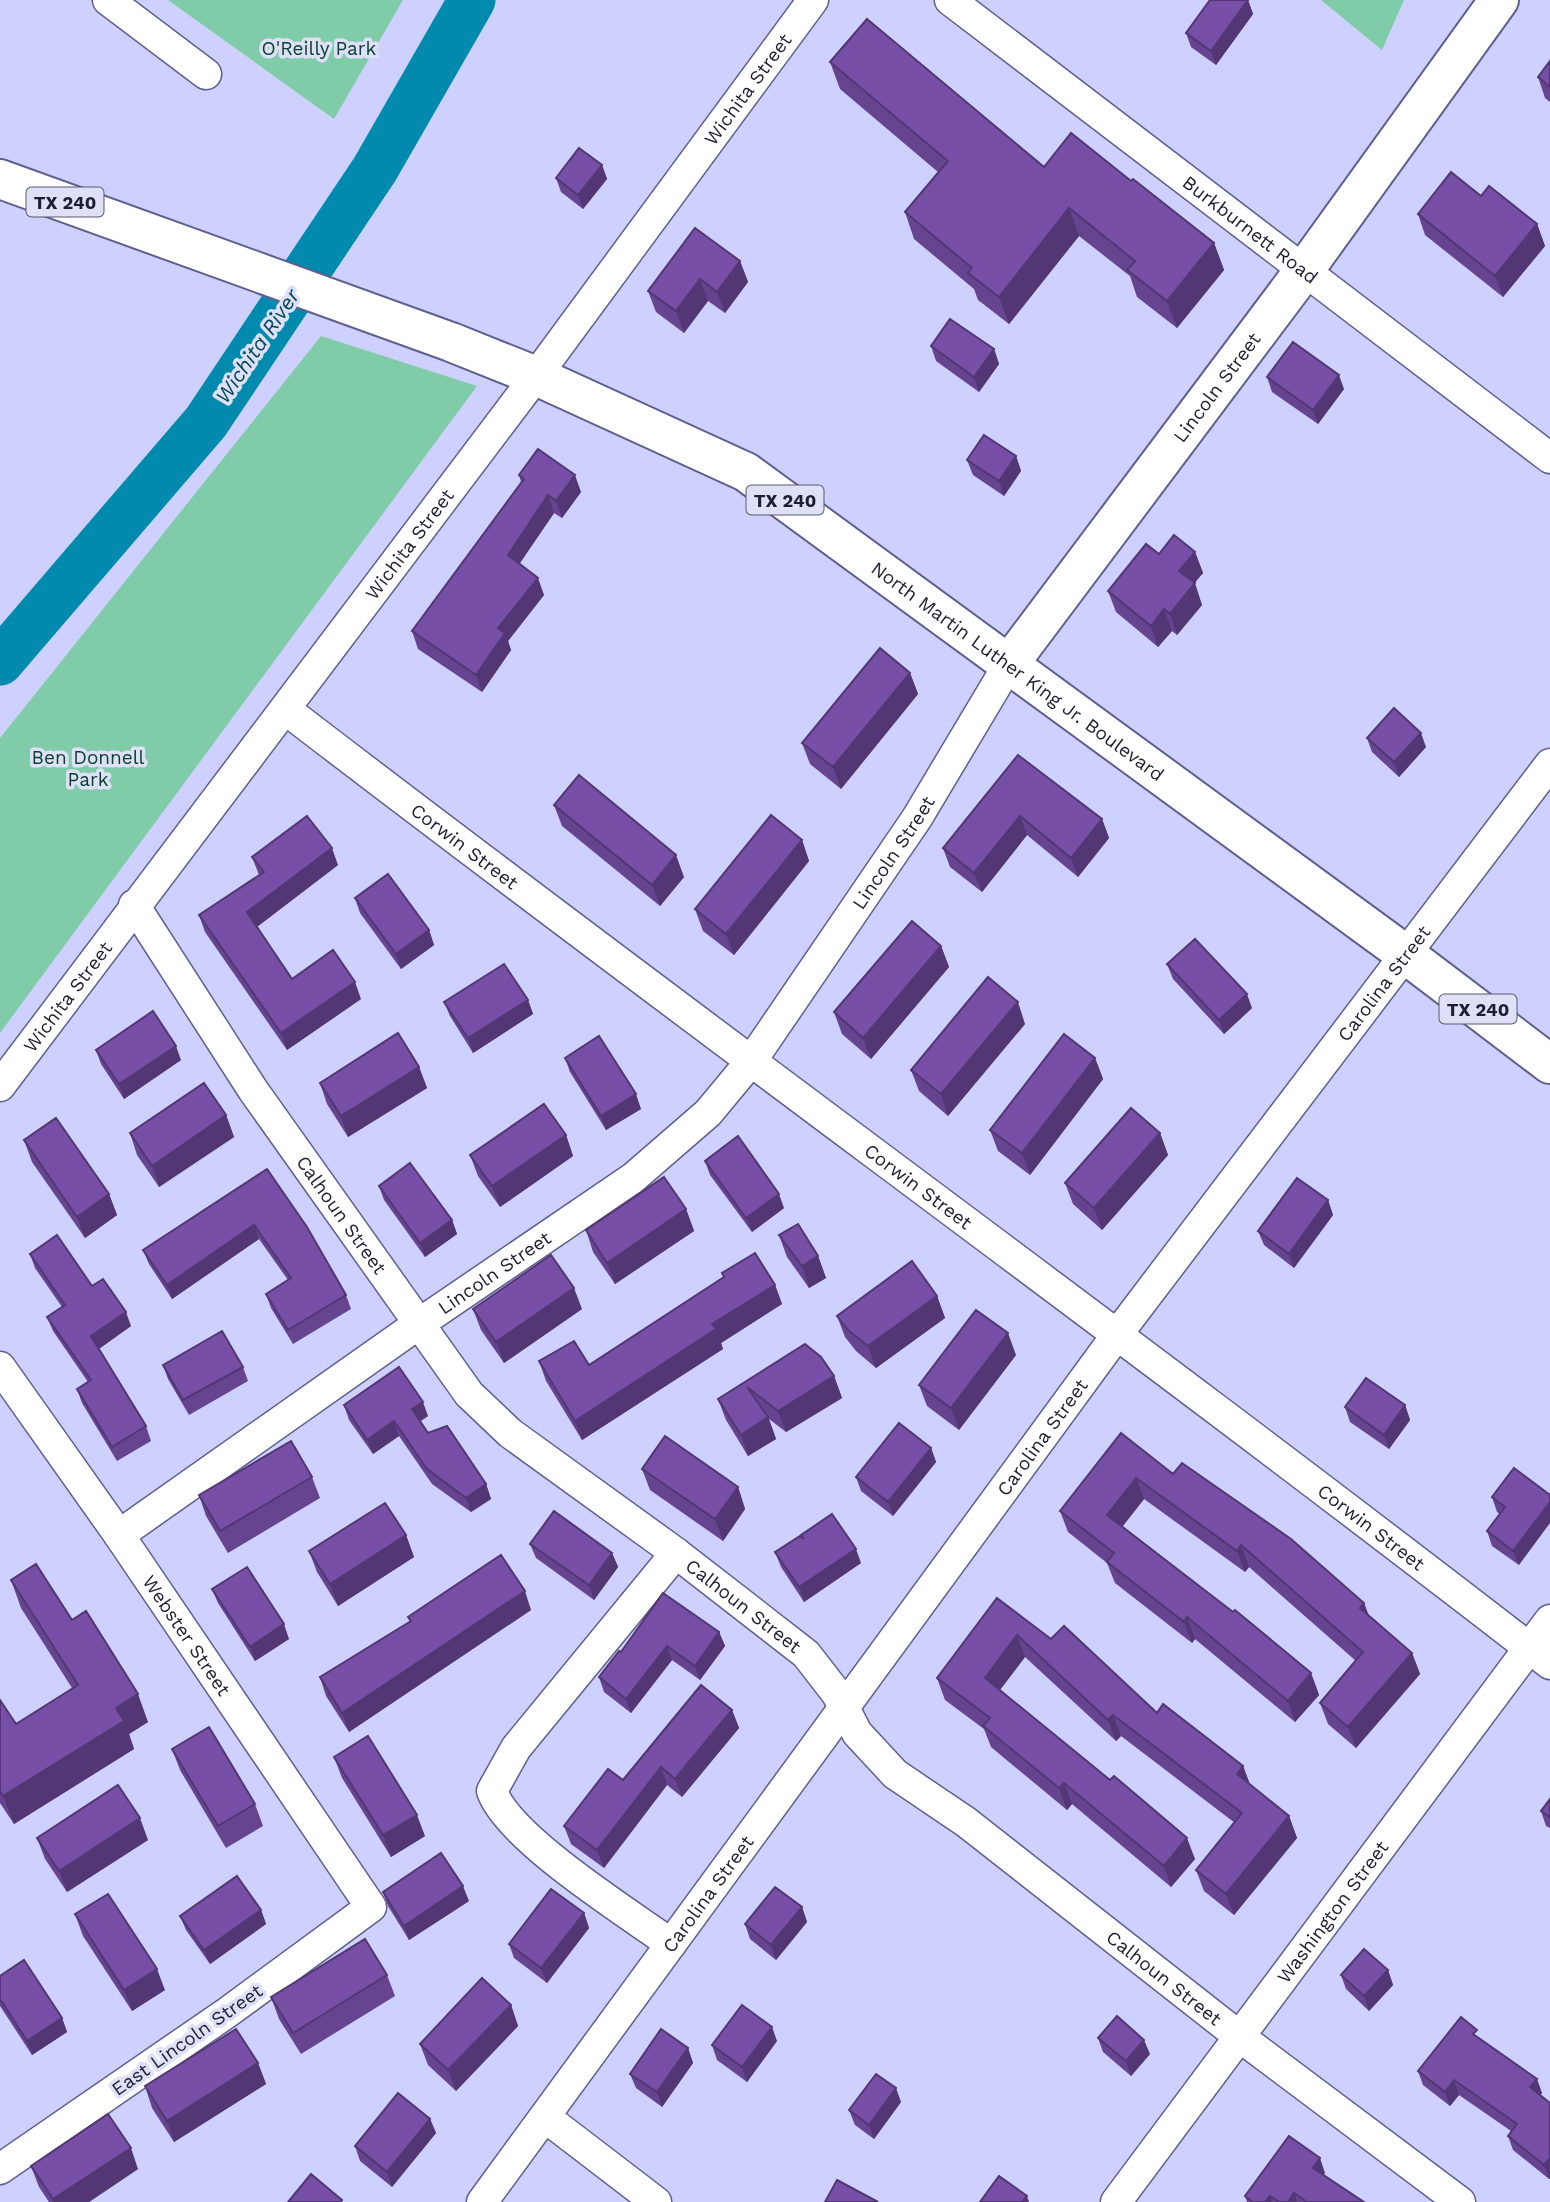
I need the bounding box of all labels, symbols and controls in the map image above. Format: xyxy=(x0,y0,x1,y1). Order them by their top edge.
street label: Wichita Street xyxy=(699,29,796,149)
park label: O'Reilly Park xyxy=(262,37,377,60)
street label: Burkburnett Road xyxy=(1178,170,1323,288)
road number: TX 240 xyxy=(27,188,104,216)
water label: Wichita River xyxy=(210,283,305,408)
street label: Lincoln Street xyxy=(1168,328,1265,447)
street label: Wichita Street xyxy=(360,484,458,604)
road number: TX 240 xyxy=(746,486,824,514)
street label: North Martin Luther King Jr. Boulevard xyxy=(867,556,1169,786)
park label: Ben Donnell Park xyxy=(32,746,145,791)
street label: Lincoln Street xyxy=(847,792,939,913)
street label: Corwin Street xyxy=(407,798,523,894)
street label: Carolina Street xyxy=(1332,921,1435,1046)
street label: Wichita Street xyxy=(18,937,117,1057)
road number: TX 240 xyxy=(1440,994,1516,1024)
street label: Corwin Street xyxy=(860,1138,977,1234)
street label: Calhoun Street xyxy=(292,1151,392,1279)
street label: Lincoln Street xyxy=(433,1226,555,1319)
street label: Carolina Street xyxy=(992,1374,1092,1500)
street label: Corwin Street xyxy=(1313,1479,1430,1575)
street label: Calhoun Street xyxy=(681,1554,806,1658)
street label: Webster Street xyxy=(138,1571,236,1700)
street label: Carolina Street xyxy=(657,1831,758,1957)
street label: Washington Street xyxy=(1272,1836,1393,1988)
street label: Calhoun Street xyxy=(1102,1925,1226,2030)
street label: East Lincoln Street xyxy=(107,1979,267,2101)

